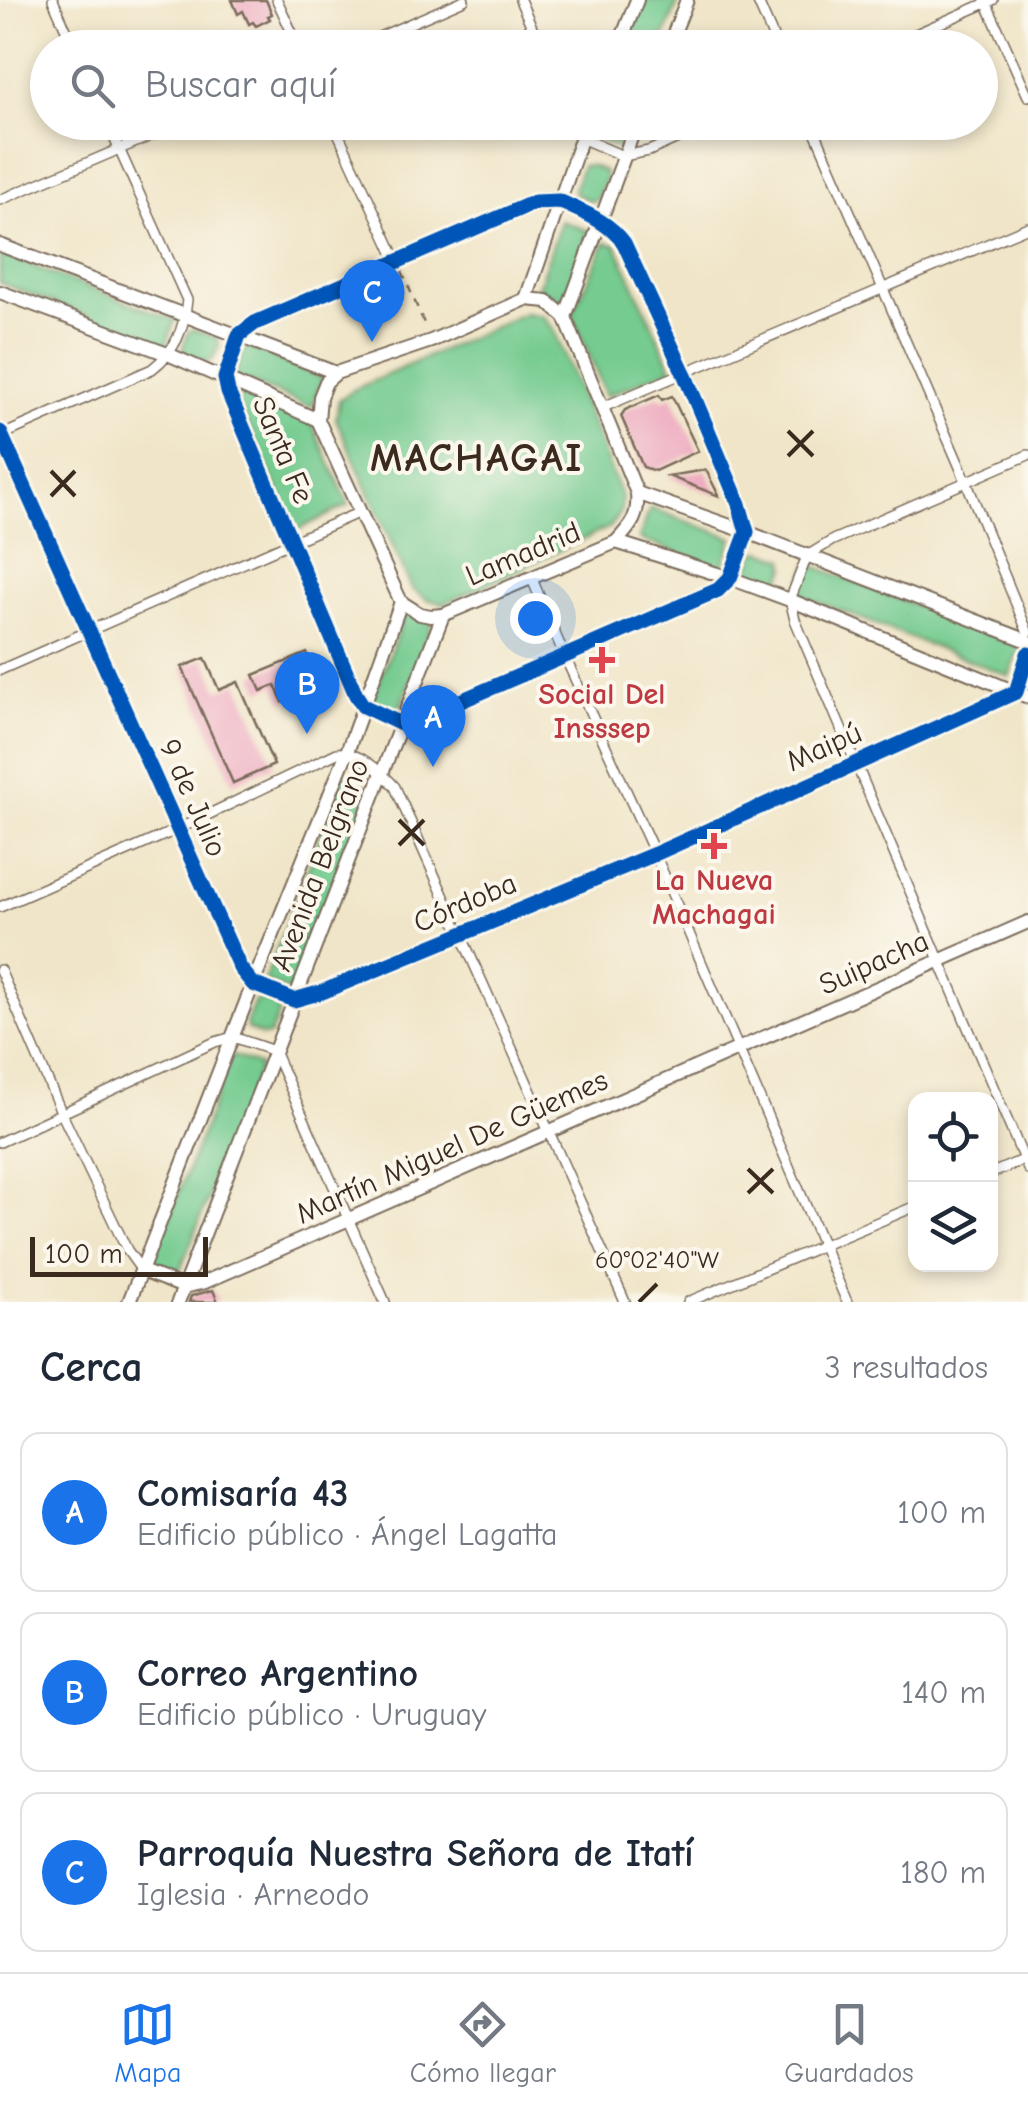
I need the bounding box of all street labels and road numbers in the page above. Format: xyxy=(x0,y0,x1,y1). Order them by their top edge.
street label: Santa Fe xyxy=(245,391,321,509)
street label: Lamadrid xyxy=(461,514,585,594)
street label: Maipú xyxy=(781,715,867,779)
street label: 9 de Julio xyxy=(152,734,234,862)
street label: Avenida Belgrano xyxy=(263,754,377,976)
street label: Córdoba xyxy=(408,866,522,940)
street label: Suipacha xyxy=(814,923,934,1003)
street label: Martín Miguel De Güemes xyxy=(291,1062,613,1232)

